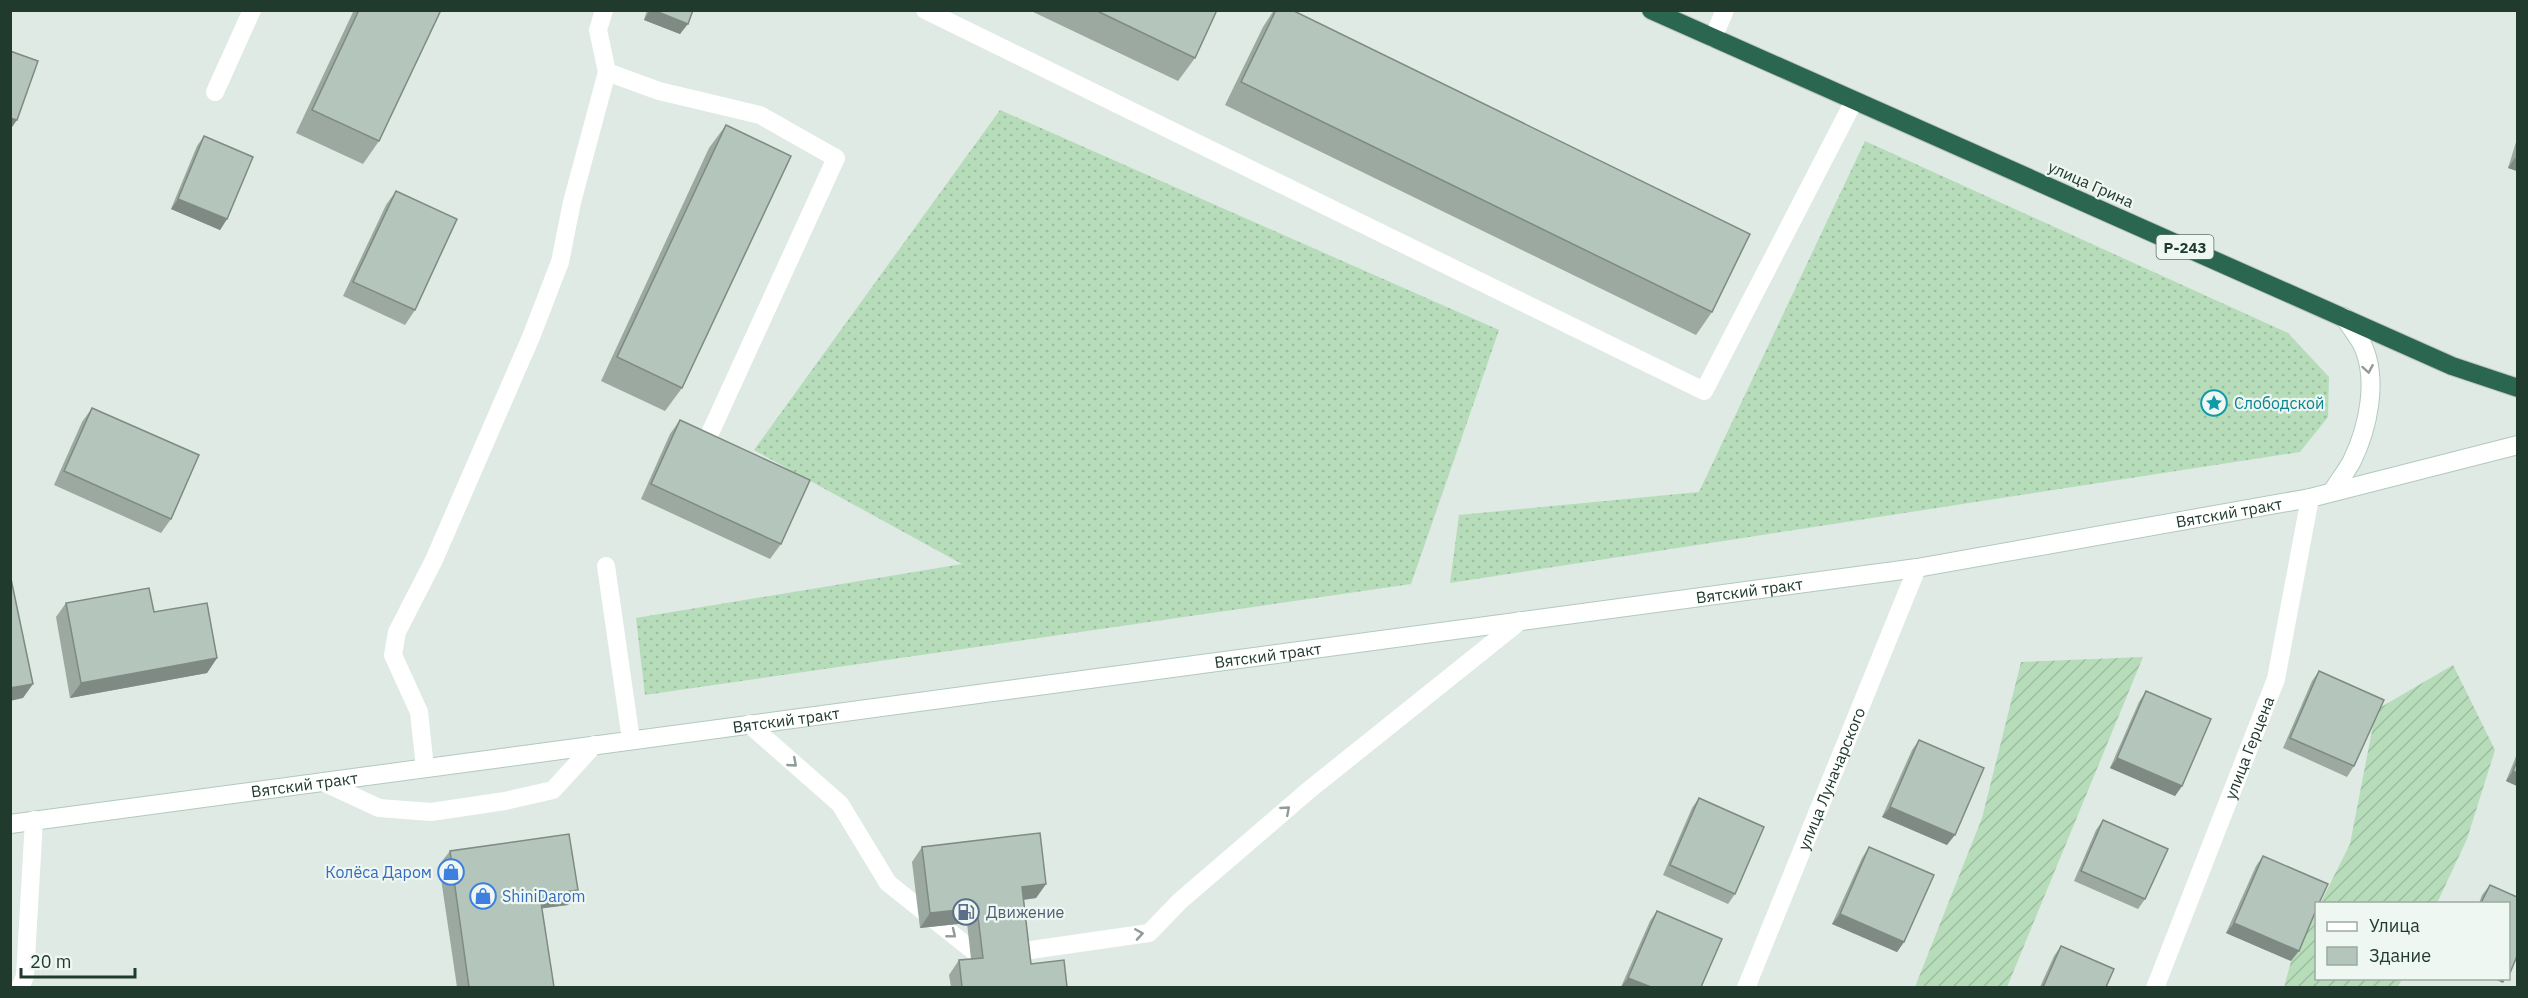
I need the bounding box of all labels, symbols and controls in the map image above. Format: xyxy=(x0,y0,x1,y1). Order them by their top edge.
street label: улица Грина xyxy=(2045,156,2137,212)
road number: Р-243 xyxy=(2156,235,2214,259)
one-way arrow xyxy=(2361,364,2374,374)
place icon: Слободской xyxy=(2199,388,2229,418)
place label: Слободской xyxy=(2234,393,2324,413)
street label: Вятский тракт xyxy=(2174,493,2284,532)
street label: Вятский тракт xyxy=(1695,573,1805,608)
street label: Вятский тракт xyxy=(1213,638,1323,672)
street label: улица Герцена xyxy=(2220,693,2278,802)
street label: Вятский тракт xyxy=(731,703,841,737)
street label: улица Луначарского xyxy=(1793,704,1869,853)
one-way arrow xyxy=(786,756,797,767)
street label: Вятский тракт xyxy=(250,767,359,802)
one-way arrow xyxy=(1280,806,1291,817)
shop icon: Колёса Даром xyxy=(436,857,466,887)
place label: Колёса Даром xyxy=(325,862,432,882)
shop icon: ShiniDarom xyxy=(468,881,498,911)
place label: ShiniDarom xyxy=(502,886,585,906)
fuel station icon: Движение xyxy=(951,897,981,927)
place label: Движение xyxy=(986,902,1065,922)
legend xyxy=(2315,902,2510,980)
text: Улица xyxy=(2369,914,2420,937)
one-way arrow xyxy=(945,927,956,938)
one-way arrow xyxy=(1134,929,1144,941)
scale bar xyxy=(21,941,135,979)
text: Здание xyxy=(2369,944,2431,967)
text: 20 m xyxy=(30,950,72,973)

